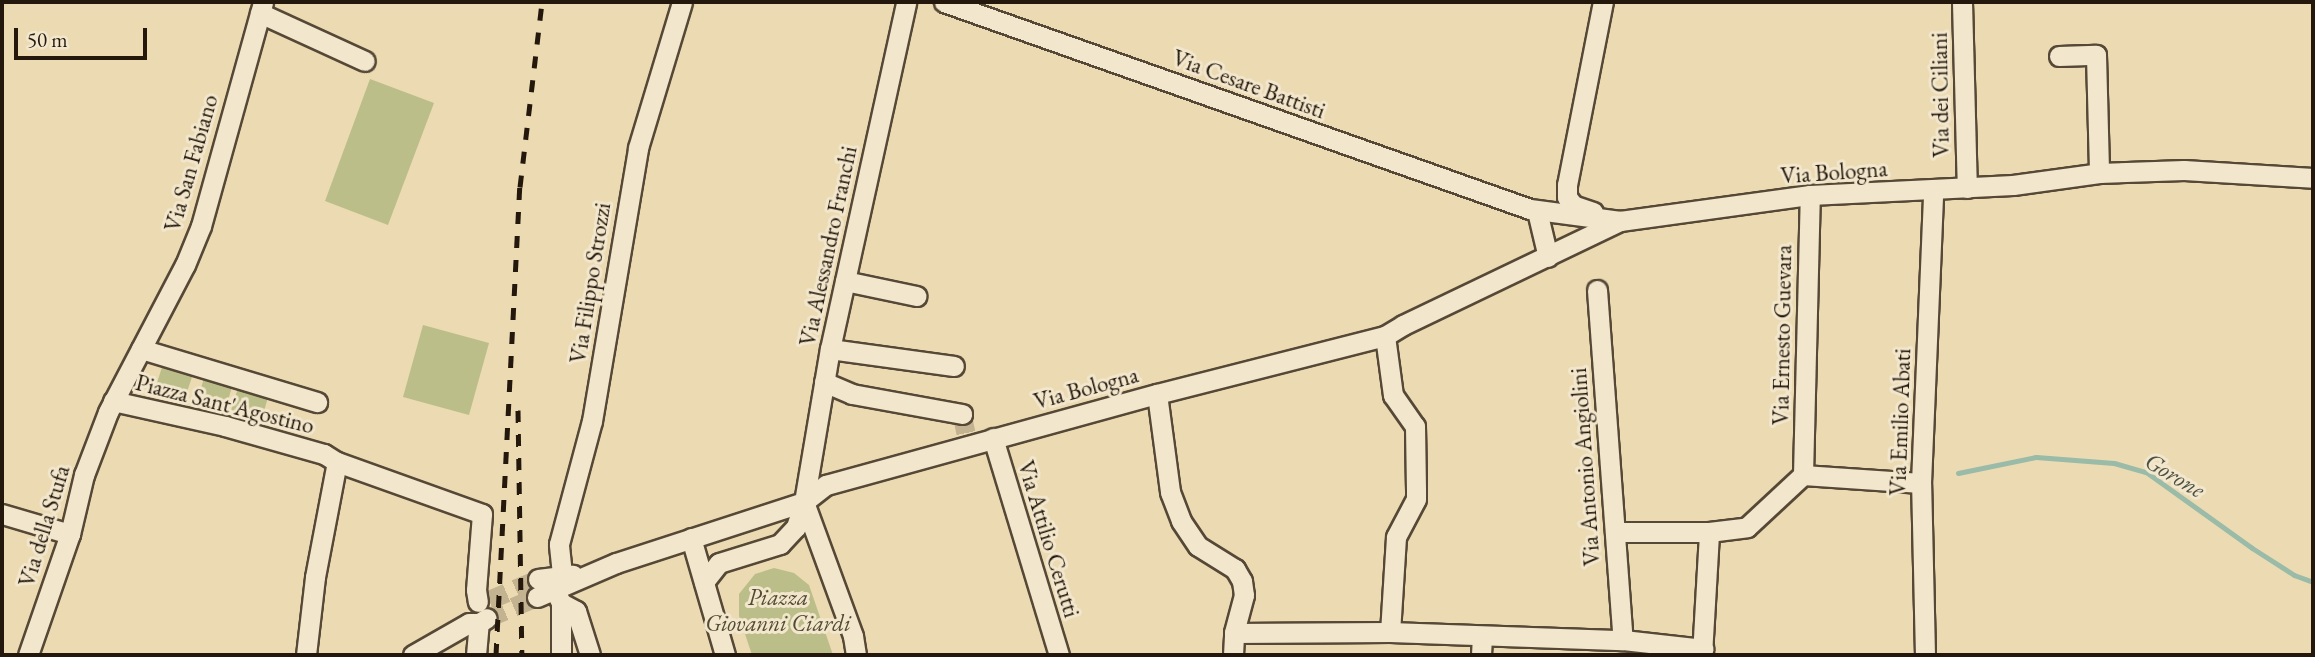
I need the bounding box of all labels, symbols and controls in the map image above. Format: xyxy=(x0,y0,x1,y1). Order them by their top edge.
scale bar xyxy=(18,14,150,58)
text: 50 m xyxy=(27,26,68,53)
street label: Via dei Ciliani xyxy=(1925,32,1955,158)
street label: Via Cesare Battisti xyxy=(1169,44,1329,124)
street label: Via San Fabiano xyxy=(158,91,224,235)
street label: Via Alessandro Franchi xyxy=(793,143,863,349)
street label: Via Bologna xyxy=(1780,154,1888,190)
street label: Via Filippo Strozzi xyxy=(564,201,616,365)
street label: Via Ernesto Guevara xyxy=(1767,245,1797,425)
street label: Via Emilio Abati xyxy=(1884,348,1916,496)
street label: Via Bologna xyxy=(1031,361,1141,415)
street label: Via Antonio Angiolini xyxy=(1564,367,1606,567)
street label: Piazza Sant'Agostino xyxy=(133,368,317,440)
water label: Gorone xyxy=(2140,446,2210,504)
street label: Via Attilio Cerutti xyxy=(1012,457,1086,621)
street label: Via della Stufa xyxy=(12,462,76,590)
park label: Piazza Giovanni Ciardi xyxy=(705,583,851,637)

